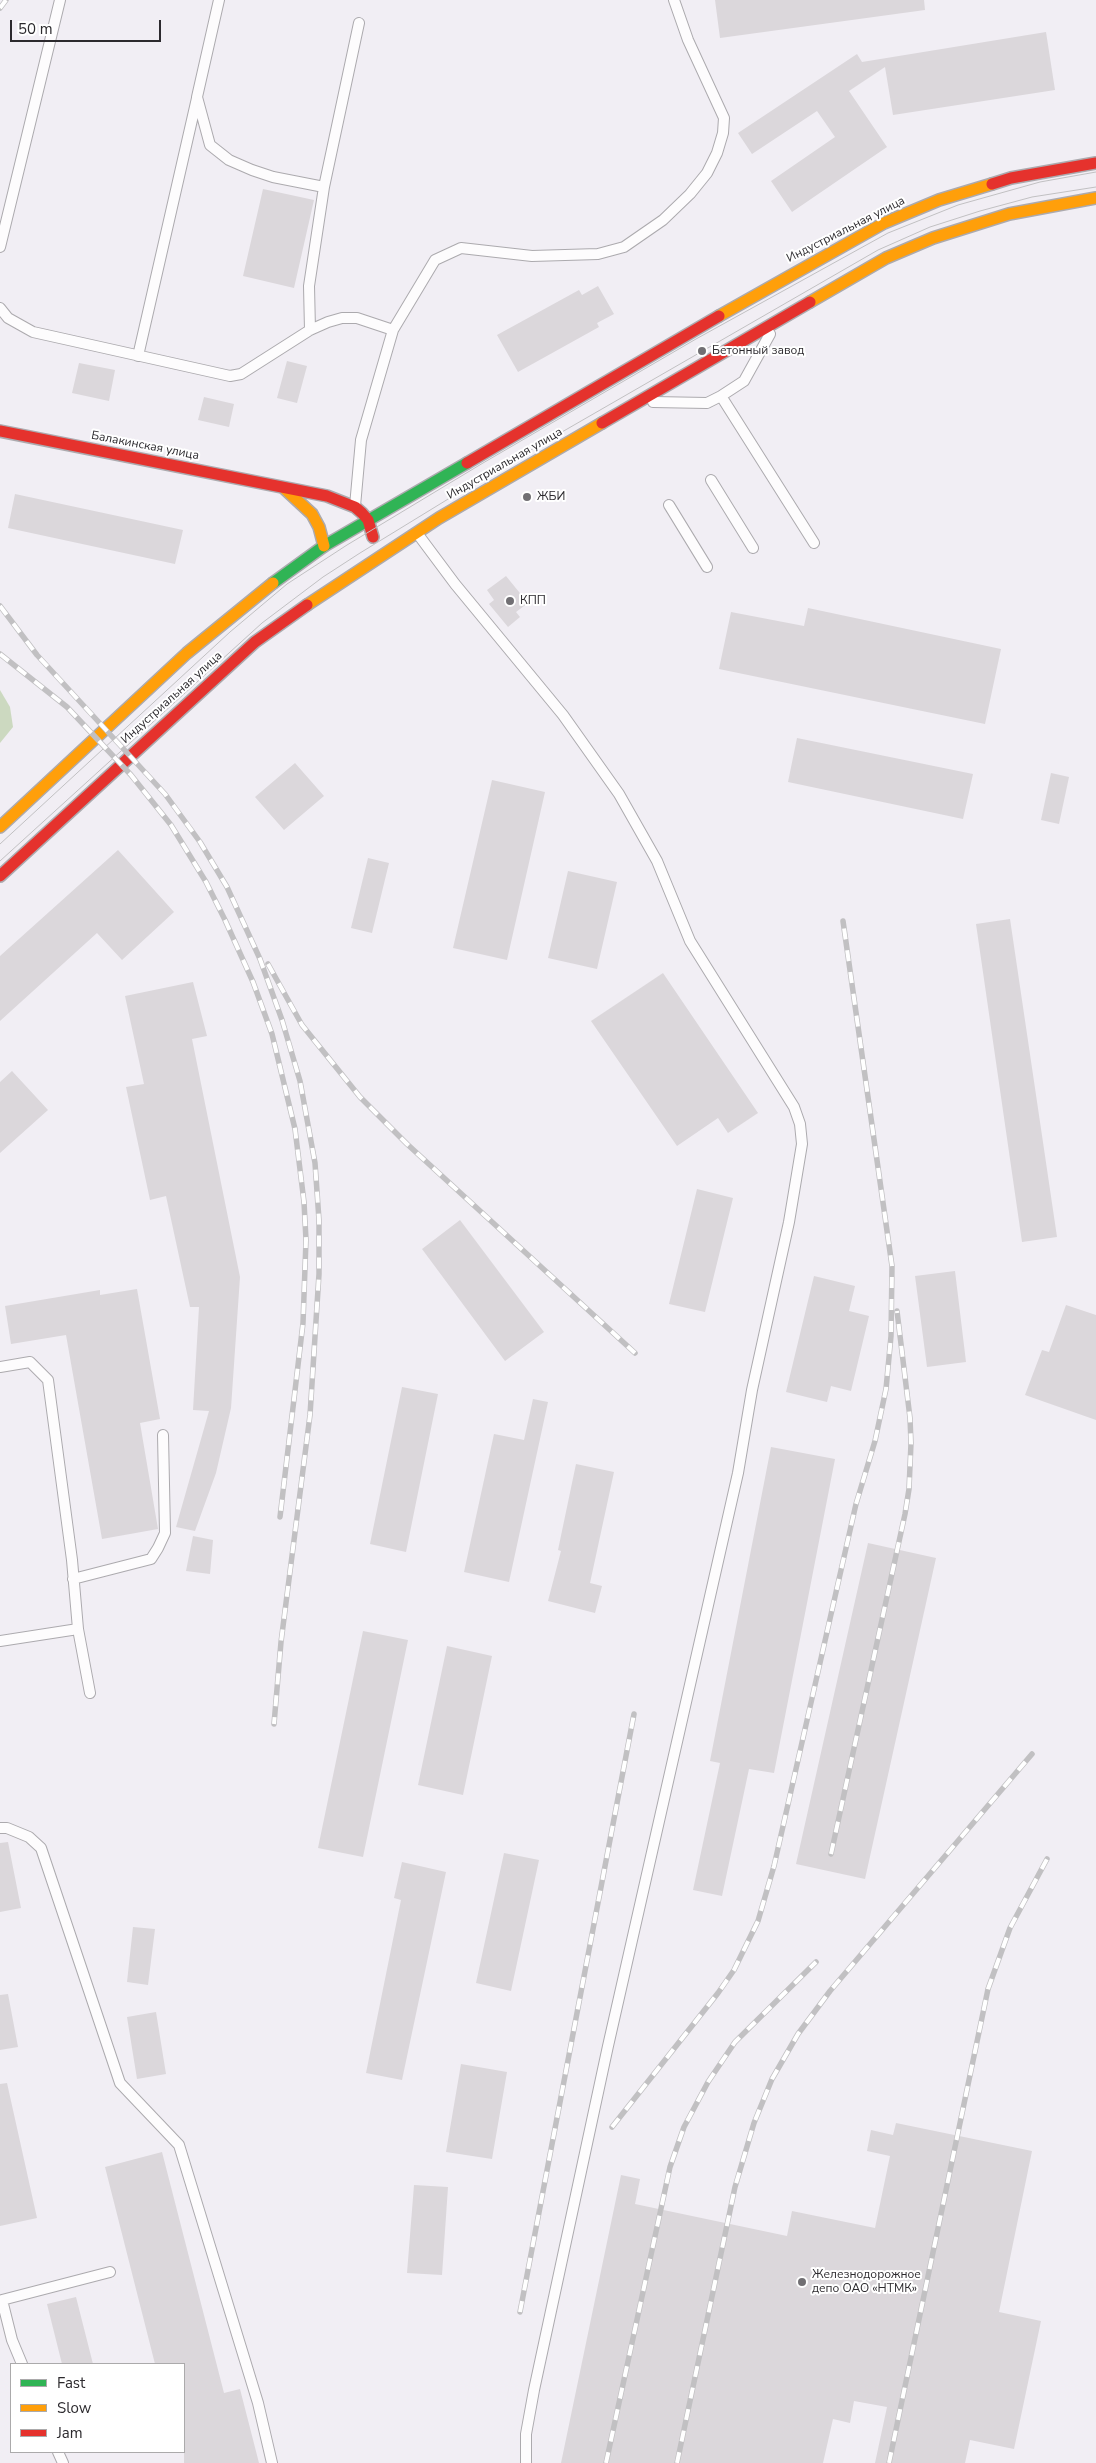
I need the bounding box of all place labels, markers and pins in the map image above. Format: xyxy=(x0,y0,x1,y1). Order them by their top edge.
place label: Бетонный завод xyxy=(712,344,804,358)
marker: Бетонный завод xyxy=(696,345,708,357)
place label: ЖБИ xyxy=(537,490,565,504)
marker: ЖБИ xyxy=(521,491,533,503)
place label: КПП xyxy=(520,594,546,608)
marker: КПП xyxy=(504,595,516,607)
place label: Железнодорожное депо ОАО «НТМК» xyxy=(812,2268,921,2296)
marker: Железнодорожное депо ОАО «НТМК» xyxy=(796,2276,808,2288)

